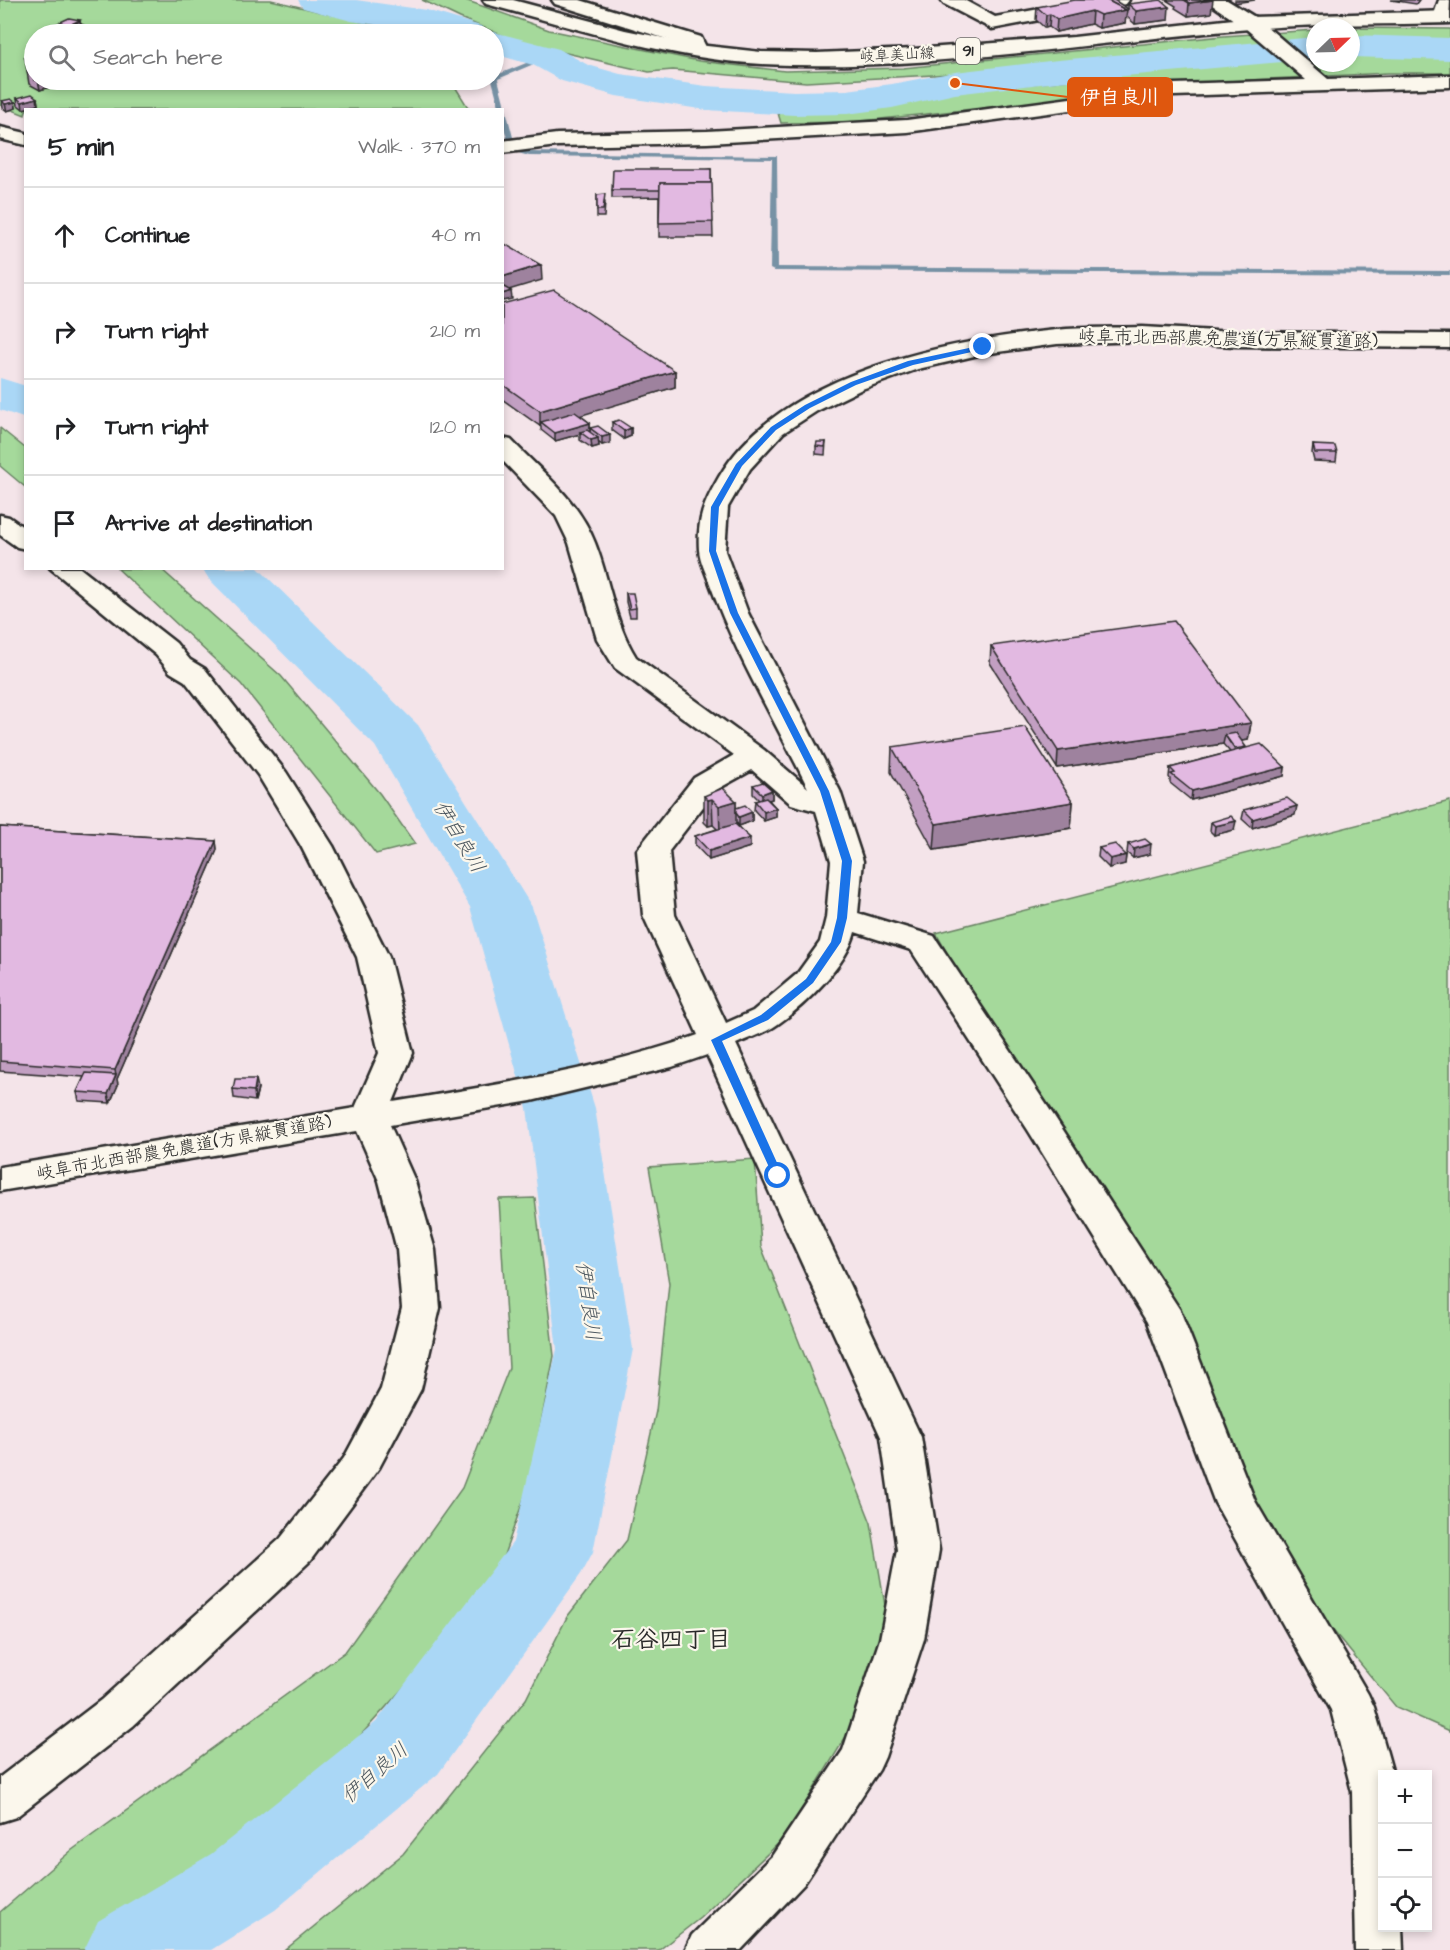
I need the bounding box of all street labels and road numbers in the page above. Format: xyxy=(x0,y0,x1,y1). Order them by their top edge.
road number: 91 xyxy=(956,38,980,64)
street label: 岐阜美山線 xyxy=(859,43,935,67)
street label: 岐阜市北西部農免農道(方県縦貫道路) xyxy=(1078,324,1378,354)
street label: 岐阜市北西部農免農道(方県縦貫道路) xyxy=(34,1110,334,1186)

